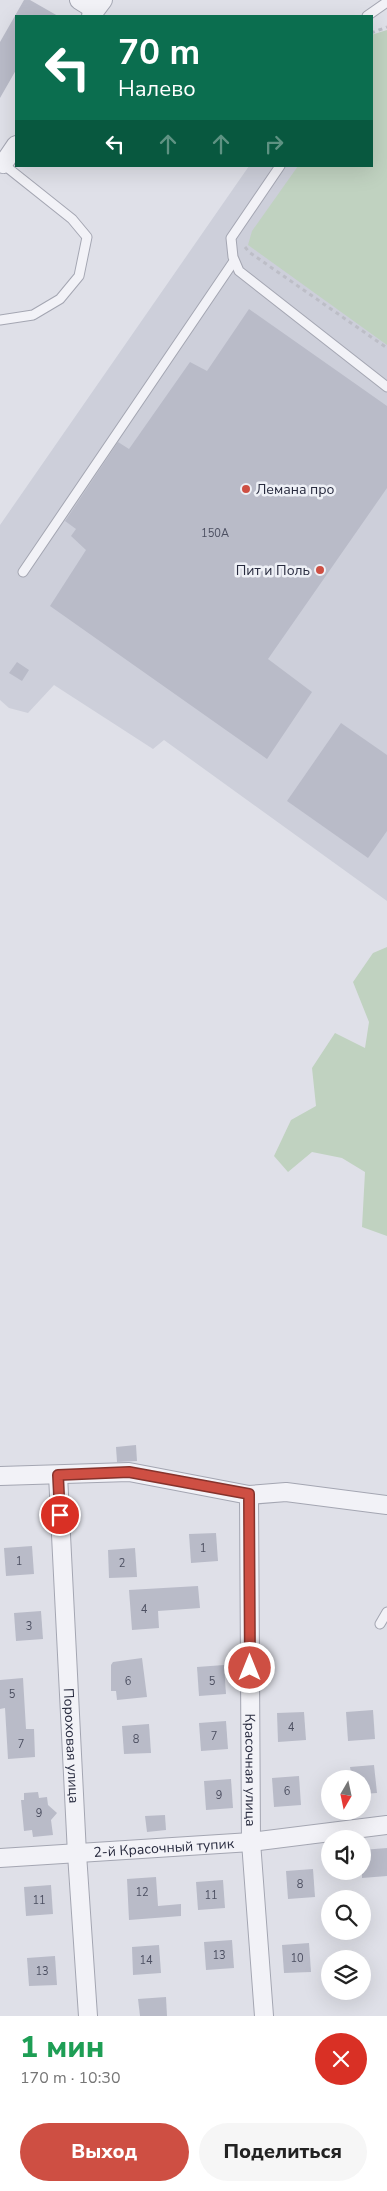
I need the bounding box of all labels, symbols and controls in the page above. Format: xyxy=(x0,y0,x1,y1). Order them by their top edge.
text: 70 m xyxy=(118,29,200,76)
icon: left xyxy=(35,35,100,100)
text: Налево xyxy=(118,74,196,104)
icon: left xyxy=(101,130,129,158)
icon: ahead xyxy=(154,130,182,158)
icon: ahead xyxy=(207,130,235,158)
icon: right xyxy=(260,130,288,158)
place label: Лемана про xyxy=(256,480,335,499)
marker: Лемана про xyxy=(240,483,252,495)
house number: 150А xyxy=(201,526,229,541)
place label: Пит и Поль xyxy=(236,561,310,580)
marker: Пит и Поль xyxy=(314,564,326,576)
pin xyxy=(39,1494,81,1536)
icon: arrive xyxy=(46,1501,74,1529)
house number: 1 xyxy=(200,1541,206,1556)
house number: 1 xyxy=(16,1554,22,1569)
house number: 2 xyxy=(119,1556,125,1571)
house number: 4 xyxy=(141,1602,148,1617)
house number: 3 xyxy=(26,1619,32,1634)
position arrow xyxy=(223,1641,275,1693)
house number: 6 xyxy=(125,1674,132,1689)
house number: 5 xyxy=(209,1674,216,1689)
house number: 5 xyxy=(9,1687,16,1702)
street label: Пороховая улица xyxy=(59,1688,84,1804)
street label: Красочная улица xyxy=(241,1713,260,1827)
house number: 4 xyxy=(288,1720,295,1735)
house number: 7 xyxy=(211,1729,217,1744)
house number: 8 xyxy=(133,1732,140,1747)
house number: 7 xyxy=(18,1737,24,1752)
north arrow xyxy=(321,1770,371,1820)
map controls xyxy=(321,1770,371,2000)
house number: 6 xyxy=(284,1784,291,1799)
house number: 9 xyxy=(216,1788,222,1803)
house number: 9 xyxy=(36,1806,42,1821)
button: sound xyxy=(321,1830,371,1880)
street label: 2-й Красочный тупик xyxy=(93,1834,235,1862)
house number: 8 xyxy=(297,1877,304,1892)
house number: 12 xyxy=(135,1885,149,1900)
house number: 11 xyxy=(204,1888,218,1903)
button: search xyxy=(321,1890,371,1940)
house number: 11 xyxy=(32,1893,46,1908)
house number: 13 xyxy=(212,1948,226,1963)
button: layers xyxy=(321,1950,371,2000)
house number: 10 xyxy=(290,1951,304,1966)
house number: 14 xyxy=(139,1953,153,1968)
house number: 13 xyxy=(35,1964,49,1979)
text: 1 мин xyxy=(20,2027,104,2068)
button: close xyxy=(315,2033,367,2085)
text: 170 m · 10:30 xyxy=(20,2067,121,2089)
button: Выход xyxy=(20,2123,189,2181)
button: Поделиться xyxy=(199,2123,367,2181)

